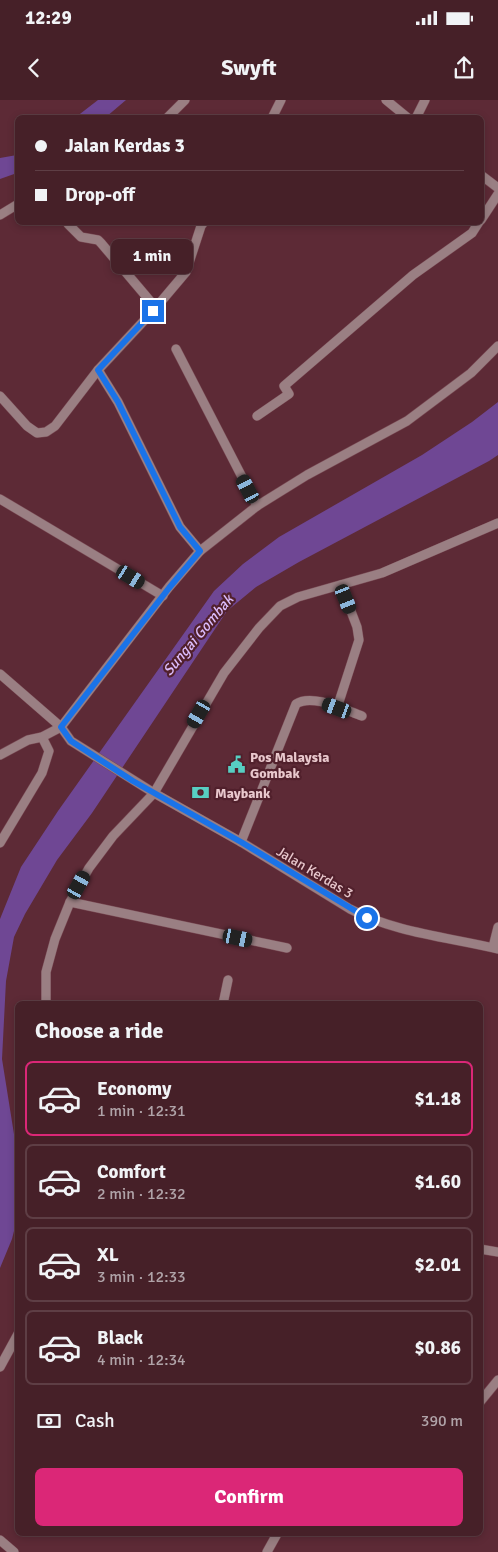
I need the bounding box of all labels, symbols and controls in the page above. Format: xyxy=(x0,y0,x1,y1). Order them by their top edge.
text: 12:29 xyxy=(25,6,72,30)
icon: back xyxy=(20,54,48,82)
text: Swyft xyxy=(221,54,277,81)
icon: share xyxy=(450,54,478,82)
text: Jalan Kerdas 3 xyxy=(65,134,185,158)
text: Drop-off xyxy=(65,183,135,207)
callout: 1 min xyxy=(112,238,194,274)
text: 1 min xyxy=(133,246,171,266)
route end xyxy=(142,300,164,322)
car xyxy=(234,472,261,506)
car xyxy=(114,563,147,591)
car xyxy=(333,582,358,616)
water label: Sungai Gombak xyxy=(159,590,238,679)
car xyxy=(320,696,353,720)
car xyxy=(185,697,212,731)
place label: Pos Malaysia Gombak xyxy=(250,749,329,782)
public building icon: Pos Malaysia Gombak xyxy=(226,755,246,775)
bank icon: Maybank xyxy=(191,783,211,803)
place label: Maybank xyxy=(215,785,271,802)
street label: Jalan Kerdas 3 xyxy=(273,843,356,902)
car xyxy=(65,868,92,902)
route start xyxy=(356,907,378,929)
car xyxy=(221,928,254,948)
text: Choose a ride xyxy=(35,1017,163,1044)
icon: car xyxy=(37,1076,82,1121)
text: Economy xyxy=(97,1077,171,1101)
text: $1.18 xyxy=(415,1087,461,1111)
text: 1 min · 12:31 xyxy=(97,1101,186,1121)
icon: car xyxy=(37,1159,82,1204)
text: Comfort xyxy=(97,1160,166,1184)
text: $1.60 xyxy=(415,1170,461,1194)
text: 2 min · 12:32 xyxy=(97,1184,186,1204)
icon: car xyxy=(37,1242,82,1287)
text: XL xyxy=(97,1243,119,1267)
text: $2.01 xyxy=(415,1253,461,1277)
text: 3 min · 12:33 xyxy=(97,1267,186,1287)
icon: car xyxy=(37,1325,82,1370)
text: Black xyxy=(97,1326,143,1350)
text: $0.86 xyxy=(415,1336,461,1360)
text: 4 min · 12:34 xyxy=(97,1350,186,1370)
icon: cash xyxy=(35,1407,63,1435)
text: Cash xyxy=(75,1409,115,1433)
text: 390 m xyxy=(421,1411,463,1431)
button: Confirm xyxy=(35,1468,463,1526)

